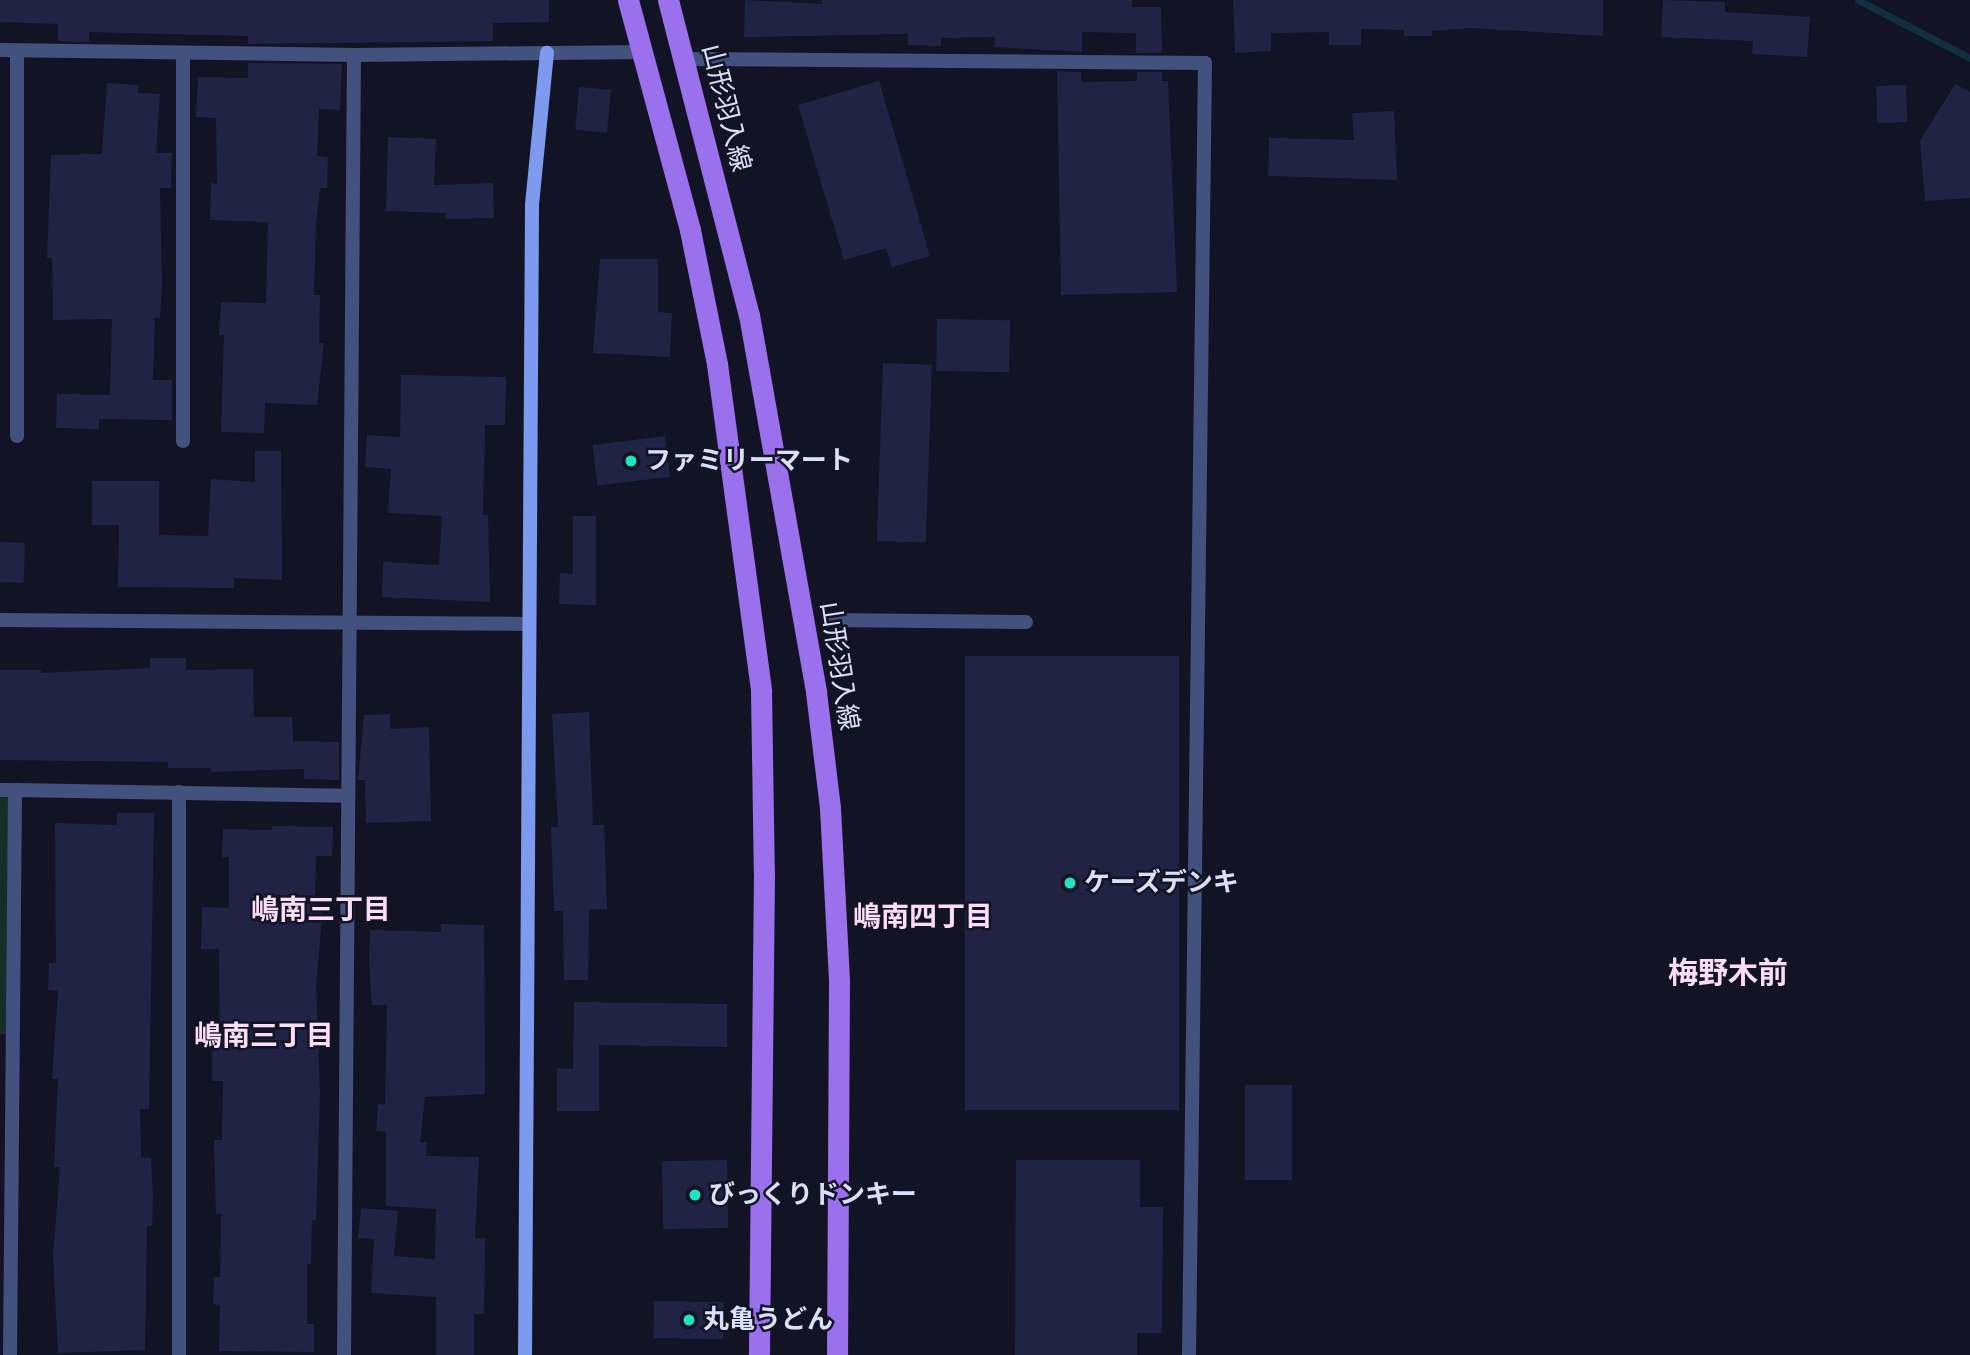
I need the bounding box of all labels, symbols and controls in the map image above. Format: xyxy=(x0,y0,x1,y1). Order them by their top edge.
street label: 山形羽入線 xyxy=(695,41,757,175)
place label: ファミリーマート xyxy=(645,445,853,477)
marker: ファミリーマート xyxy=(623,453,639,469)
street label: 山形羽入線 xyxy=(813,599,865,733)
place label: ケーズデンキ xyxy=(1084,867,1240,899)
marker: ケーズデンキ xyxy=(1062,875,1078,891)
district label: 嶋南三丁目 xyxy=(251,893,391,927)
district label: 嶋南四丁目 xyxy=(853,900,993,934)
district label: 梅野木前 xyxy=(1668,955,1788,991)
district label: 嶋南三丁目 xyxy=(194,1019,334,1053)
place label: びっくりドンキー xyxy=(709,1179,917,1211)
marker: びっくりドンキー xyxy=(687,1187,703,1203)
place label: 丸亀うどん xyxy=(703,1304,833,1336)
marker: 丸亀うどん xyxy=(681,1312,697,1328)

